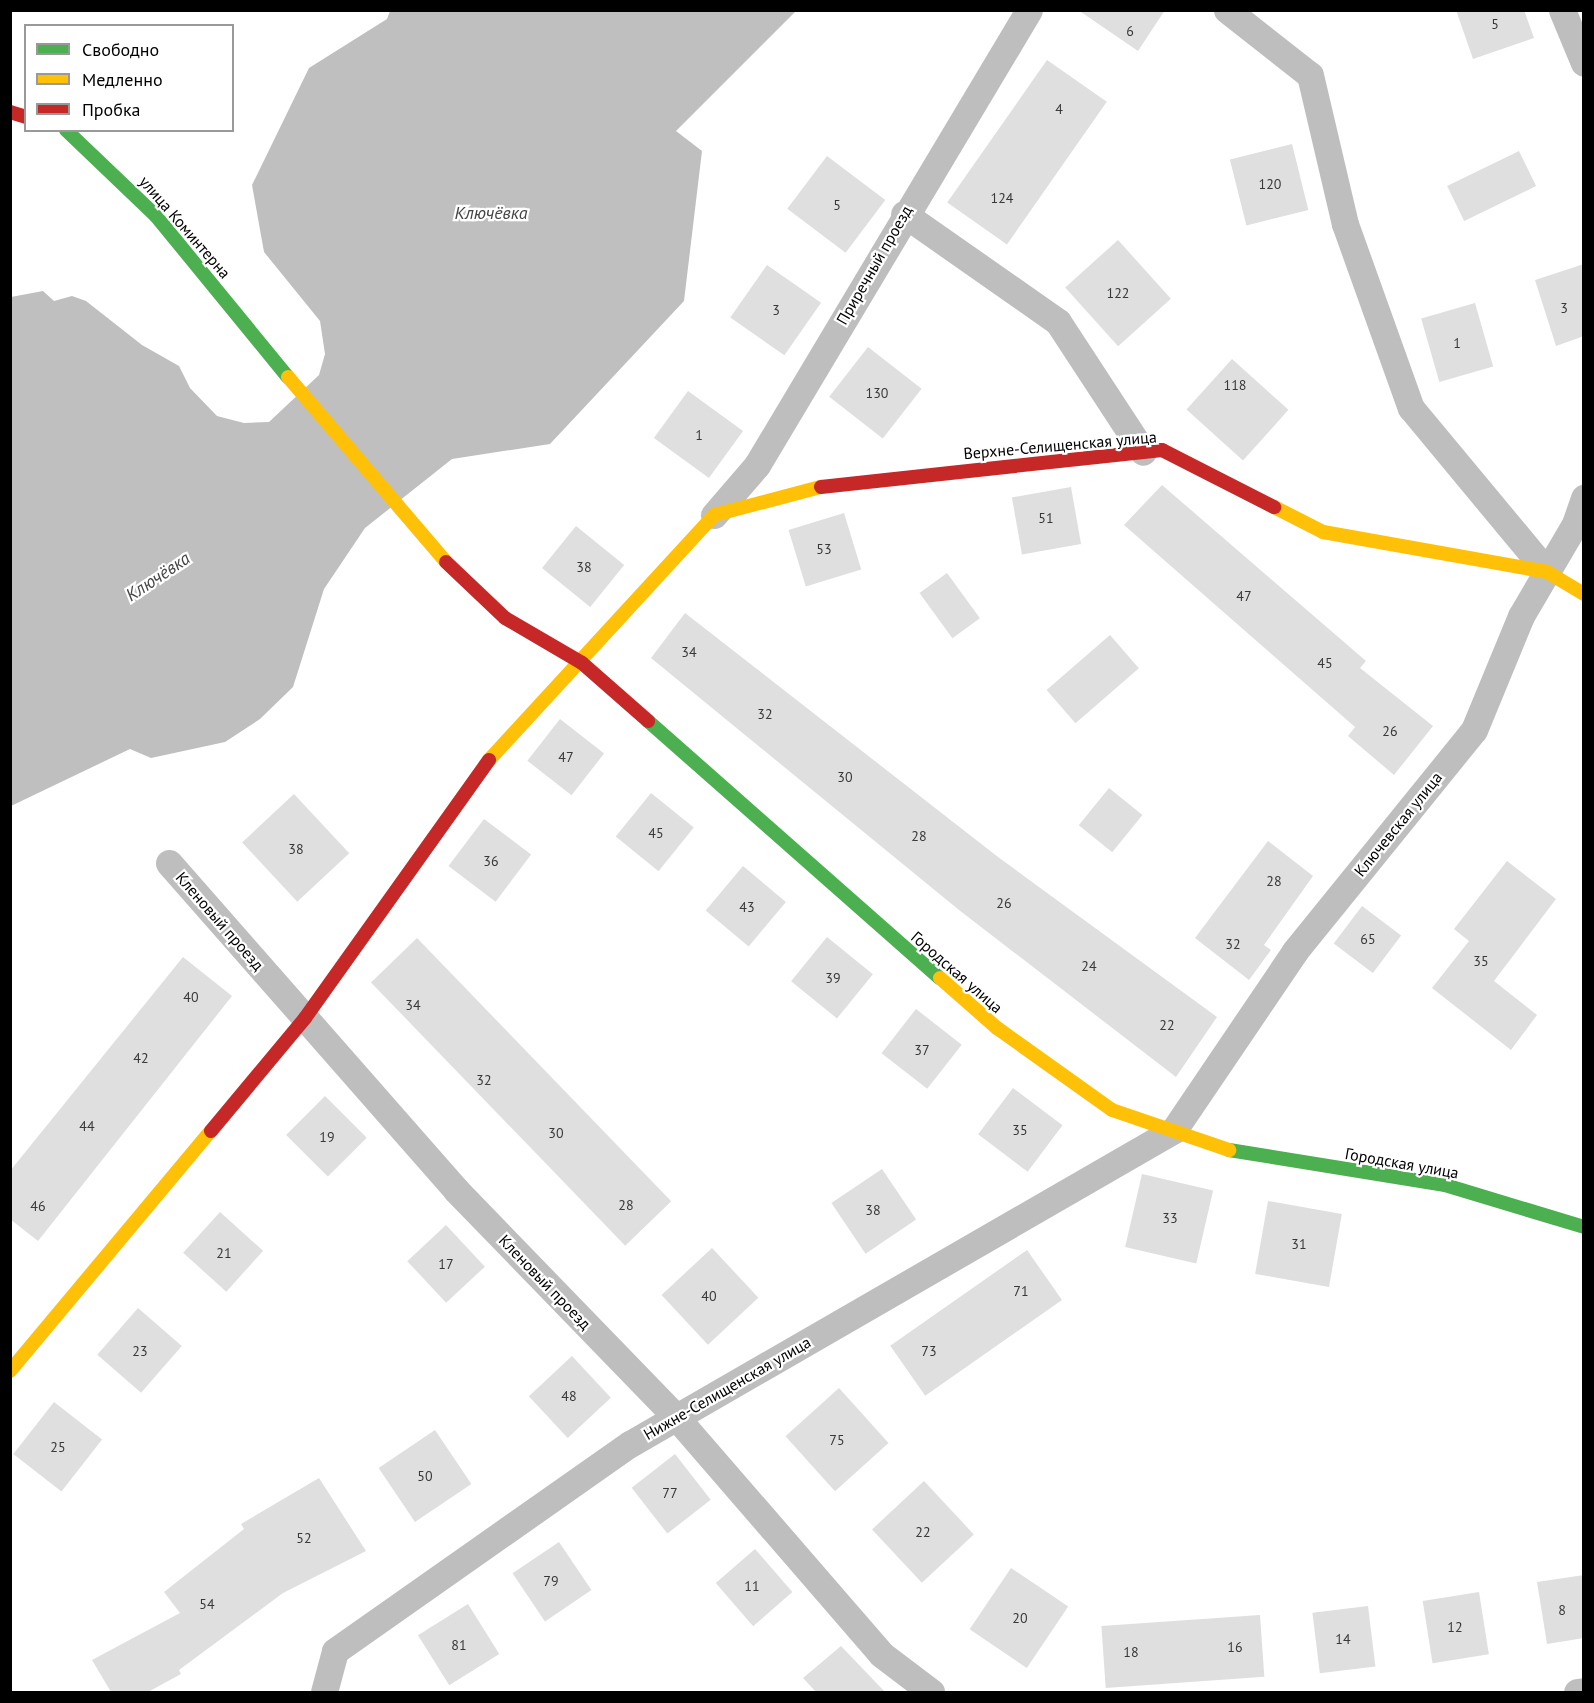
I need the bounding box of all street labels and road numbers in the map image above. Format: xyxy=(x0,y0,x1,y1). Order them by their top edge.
street label: улица Коминтерна xyxy=(135,172,235,282)
street label: Приречный проезд xyxy=(832,202,916,328)
street label: Верхне-Селищенская улица xyxy=(963,427,1157,463)
street label: Ключевская улица xyxy=(1350,768,1446,880)
street label: Кленовый проезд xyxy=(172,868,268,974)
street label: Городская улица xyxy=(907,927,1007,1017)
street label: Городская улица xyxy=(1344,1144,1460,1182)
street label: Кленовый проезд xyxy=(495,1231,595,1333)
street label: Нижне-Селищенская улица xyxy=(640,1332,814,1444)

